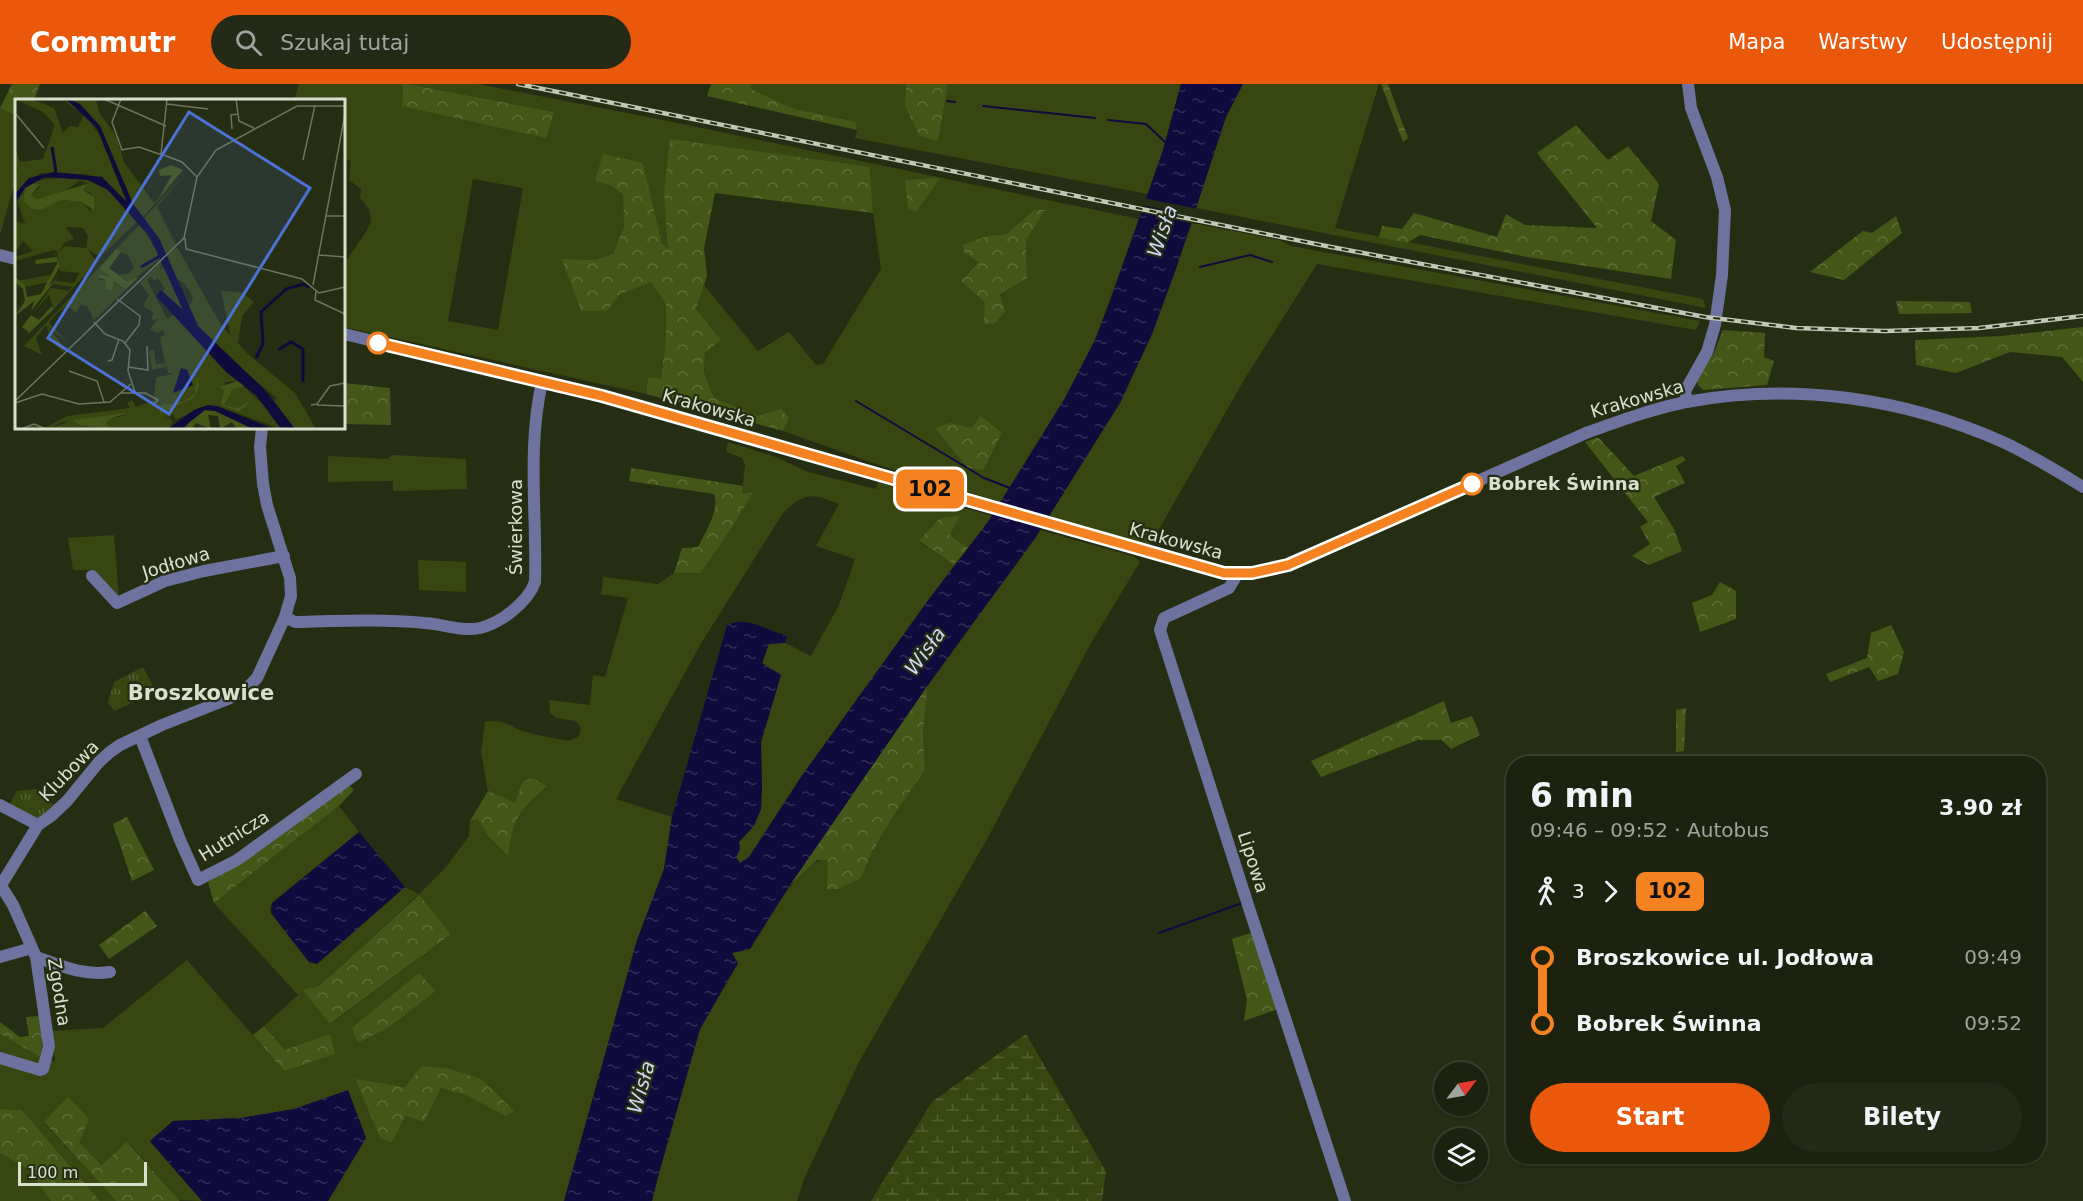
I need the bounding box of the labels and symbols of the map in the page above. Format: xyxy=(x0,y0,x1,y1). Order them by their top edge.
inset map xyxy=(15,99,345,429)
water label: Wisła xyxy=(1142,202,1182,260)
unlabelled marker xyxy=(367,332,389,354)
street label: Krakowska xyxy=(1588,375,1686,422)
street label: Krakowska xyxy=(660,384,758,431)
line badge: 102 xyxy=(896,470,964,508)
marker: Bobrek Świnna xyxy=(1461,473,1483,495)
place label: Bobrek Świnna xyxy=(1488,473,1640,494)
street label: Świerkowa xyxy=(505,479,526,575)
street label: Krakowska xyxy=(1127,518,1225,563)
street label: Jodłowa xyxy=(139,542,212,583)
water label: Wisła xyxy=(899,622,951,680)
district label: Broszkowice xyxy=(128,681,274,705)
street label: Klubowa xyxy=(35,736,103,805)
street label: Hutnicza xyxy=(195,806,273,865)
street label: Lipowa xyxy=(1234,829,1273,895)
street label: Zgodna xyxy=(44,956,75,1027)
water label: Wisła xyxy=(622,1058,660,1116)
north arrow xyxy=(1434,1062,1488,1116)
scale bar xyxy=(18,1159,147,1186)

